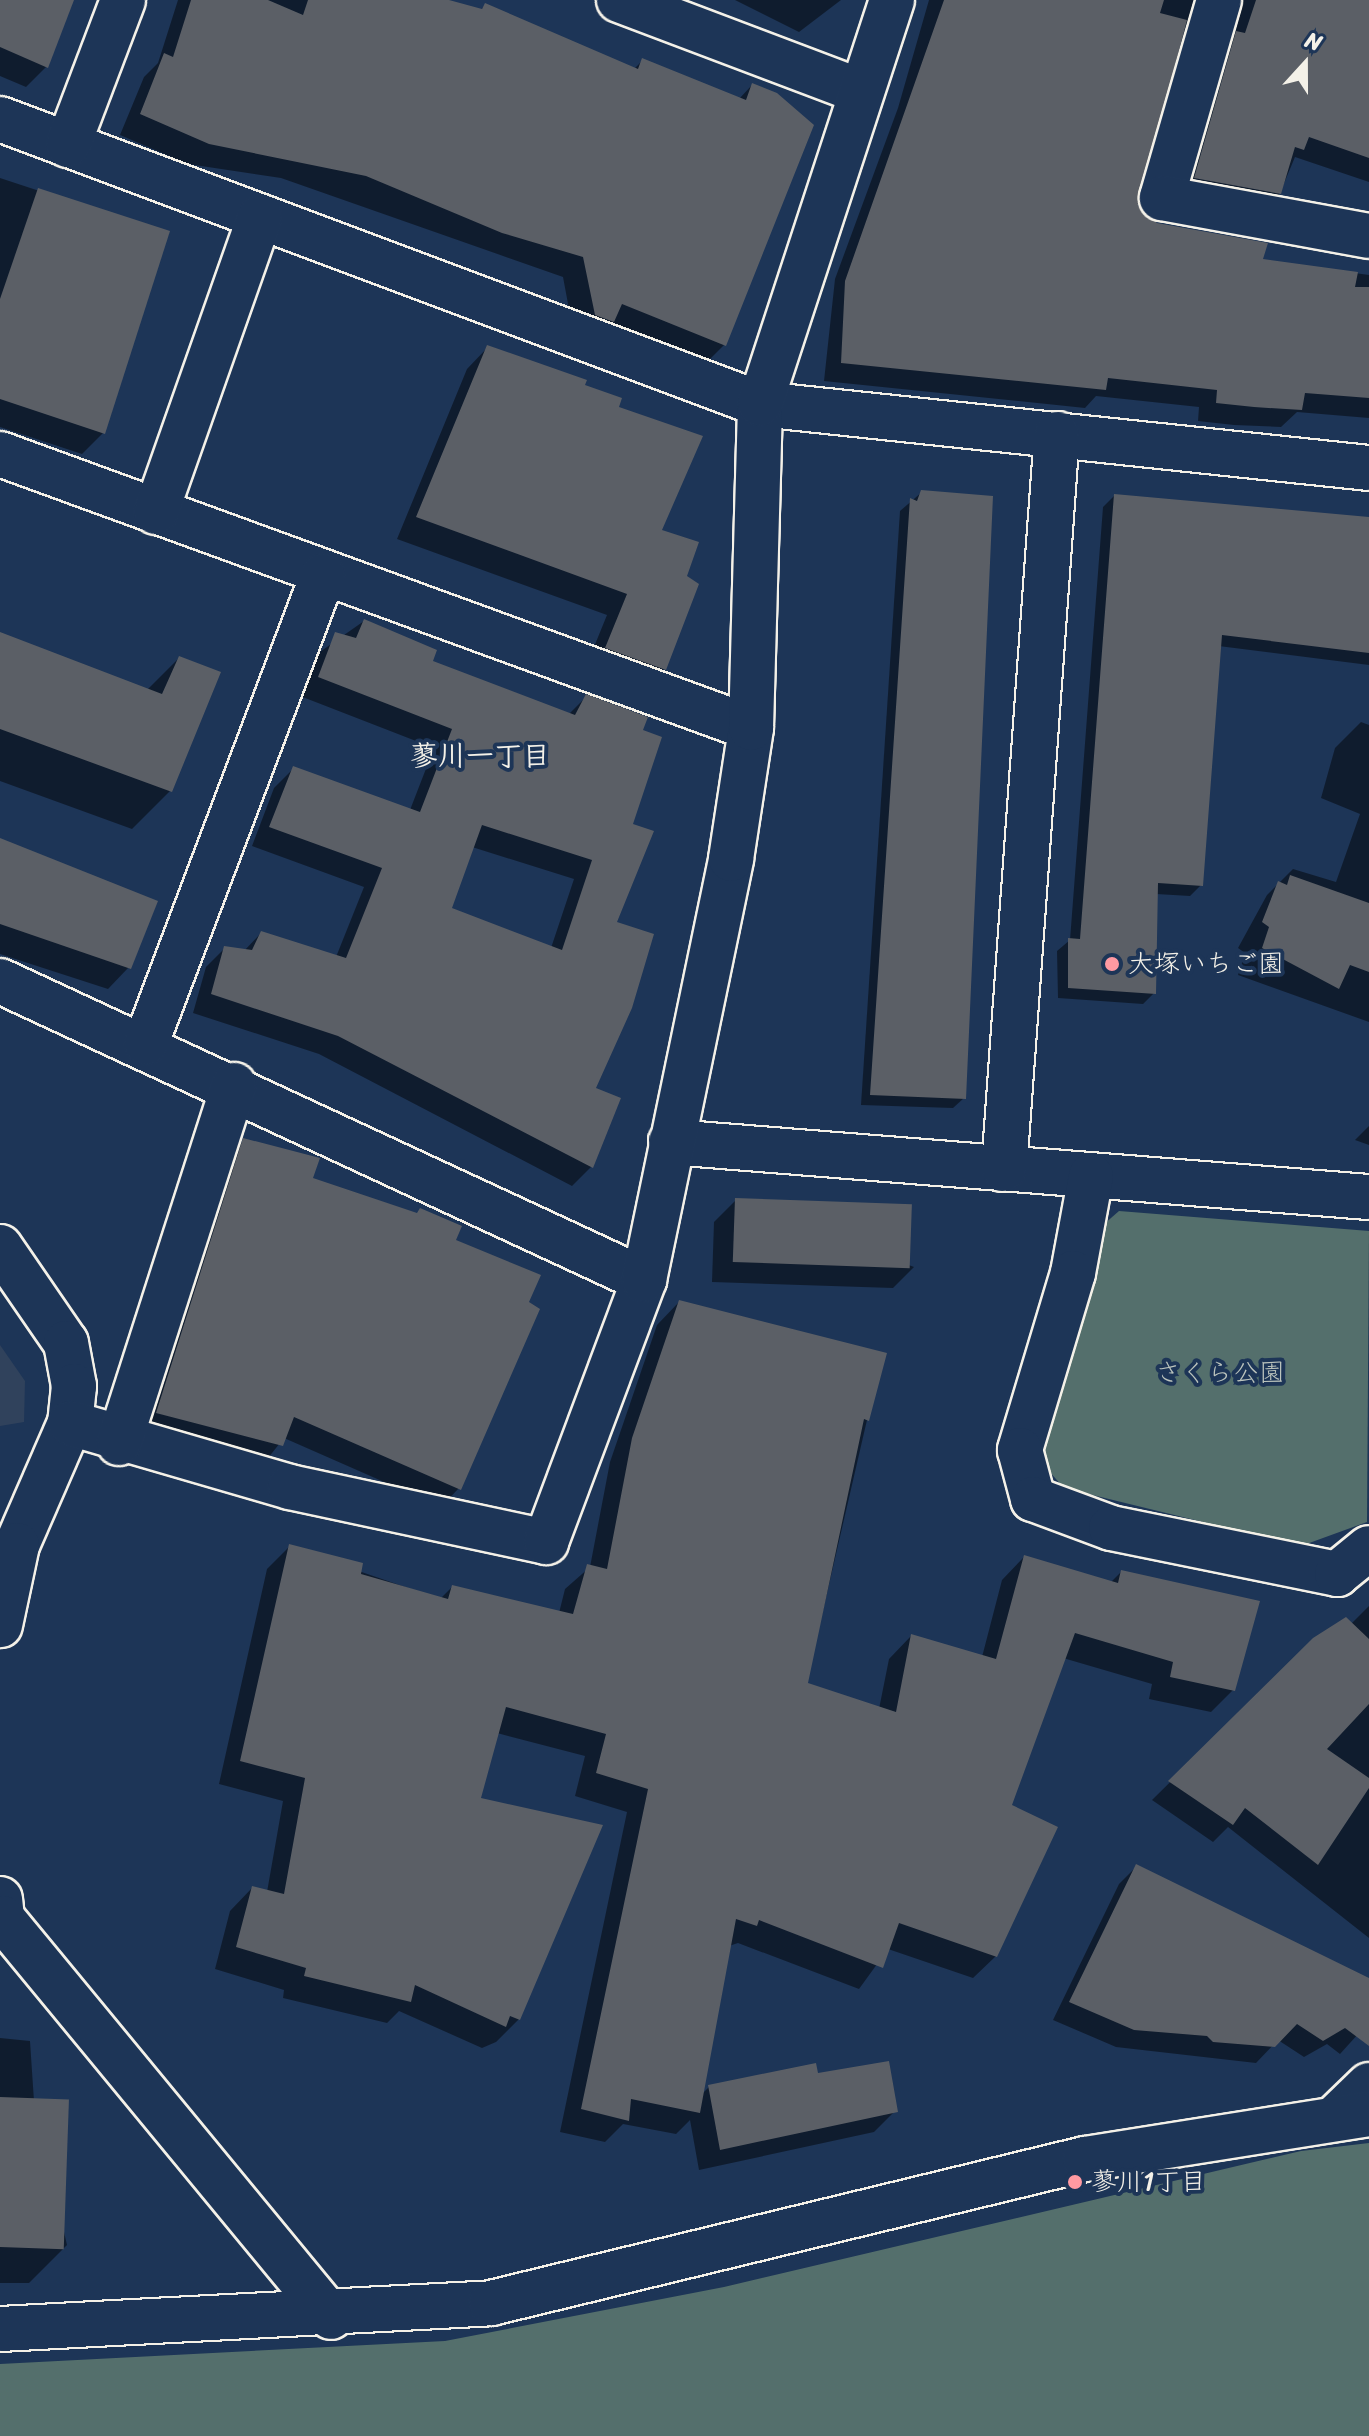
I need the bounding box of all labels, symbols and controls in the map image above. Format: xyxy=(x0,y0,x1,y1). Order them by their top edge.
text: N xyxy=(1300,20,1328,62)
north arrow xyxy=(1265,24,1345,104)
district label: 蓼川一丁目 xyxy=(410,739,550,773)
place label: 大塚いちご園 xyxy=(1128,948,1284,980)
marker: 大塚いちご園 xyxy=(1103,955,1121,973)
park label: さくら公園 xyxy=(1155,1357,1285,1389)
place label: 蓼川1丁目 xyxy=(1091,2166,1206,2198)
marker: 蓼川1丁目 xyxy=(1066,2173,1084,2191)

